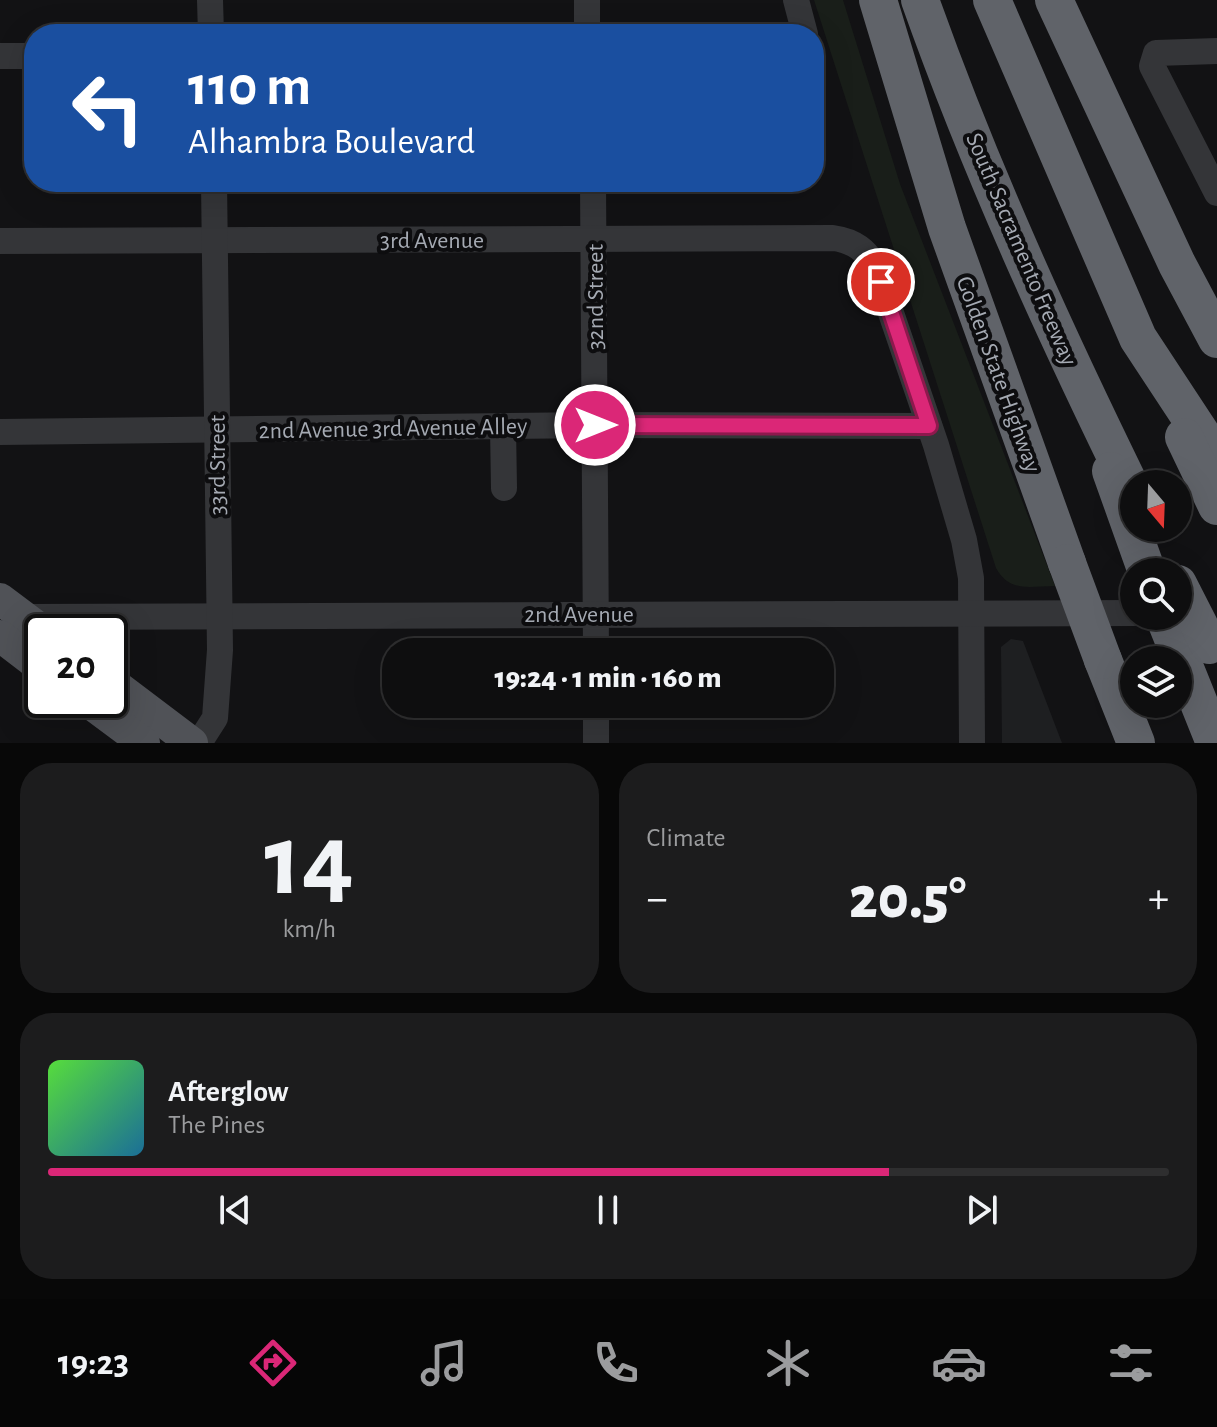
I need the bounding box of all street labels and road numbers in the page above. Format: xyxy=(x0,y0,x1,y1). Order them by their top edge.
street label: South Sacramento Freeway xyxy=(961,130,1081,369)
street label: 3rd Avenue xyxy=(380,229,484,253)
street label: 32nd Street xyxy=(584,244,608,350)
street label: Golden State Highway xyxy=(951,273,1045,476)
street label: 33rd Street xyxy=(206,414,230,515)
street label: 2nd Avenue 3rd Avenue Alley xyxy=(259,415,528,443)
street label: 2nd Avenue xyxy=(524,603,634,627)

